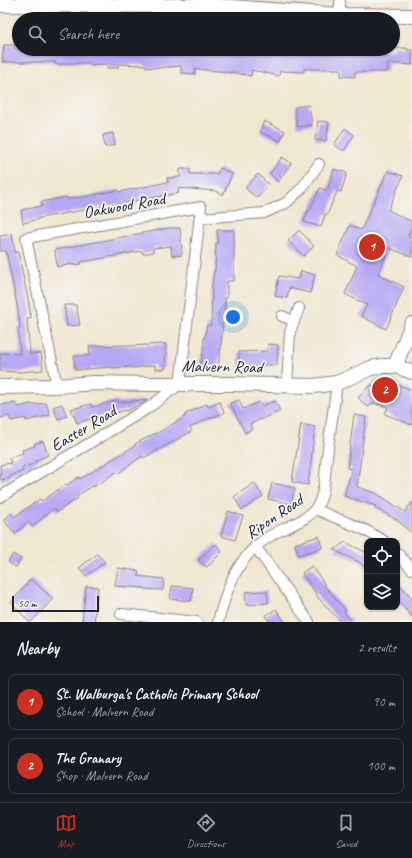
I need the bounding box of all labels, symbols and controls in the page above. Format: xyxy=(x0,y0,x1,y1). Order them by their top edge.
search box xyxy=(12,12,400,56)
icon: search xyxy=(26,23,48,45)
text: Search here xyxy=(58,25,119,44)
street label: Oakwood Road xyxy=(82,188,169,223)
pin: 1 xyxy=(359,232,385,262)
your location xyxy=(223,307,243,327)
street label: Malvern Road xyxy=(181,355,266,378)
pin: 2 xyxy=(372,375,398,405)
street label: Easter Road xyxy=(47,400,122,456)
street label: Ripon Road xyxy=(241,488,309,543)
map controls xyxy=(364,538,400,610)
button: locate xyxy=(364,538,400,574)
button: layers xyxy=(364,574,400,610)
scale bar xyxy=(12,594,99,613)
text: 50 m xyxy=(18,596,37,610)
text: Nearby xyxy=(16,638,59,659)
text: 2 results xyxy=(358,640,396,656)
text: St. Walburga's Catholic Primary School xyxy=(55,685,258,704)
text: 1 xyxy=(27,694,33,710)
text: 90 m xyxy=(373,694,395,710)
text: School · Malvern Road xyxy=(55,704,153,720)
text: The Granary xyxy=(55,749,121,768)
text: 2 xyxy=(27,758,33,774)
text: 100 m xyxy=(367,758,395,774)
text: Shop · Malvern Road xyxy=(55,768,148,784)
tab: Map xyxy=(55,812,77,850)
tab: Directions xyxy=(187,812,225,850)
tab: Saved xyxy=(335,812,357,850)

